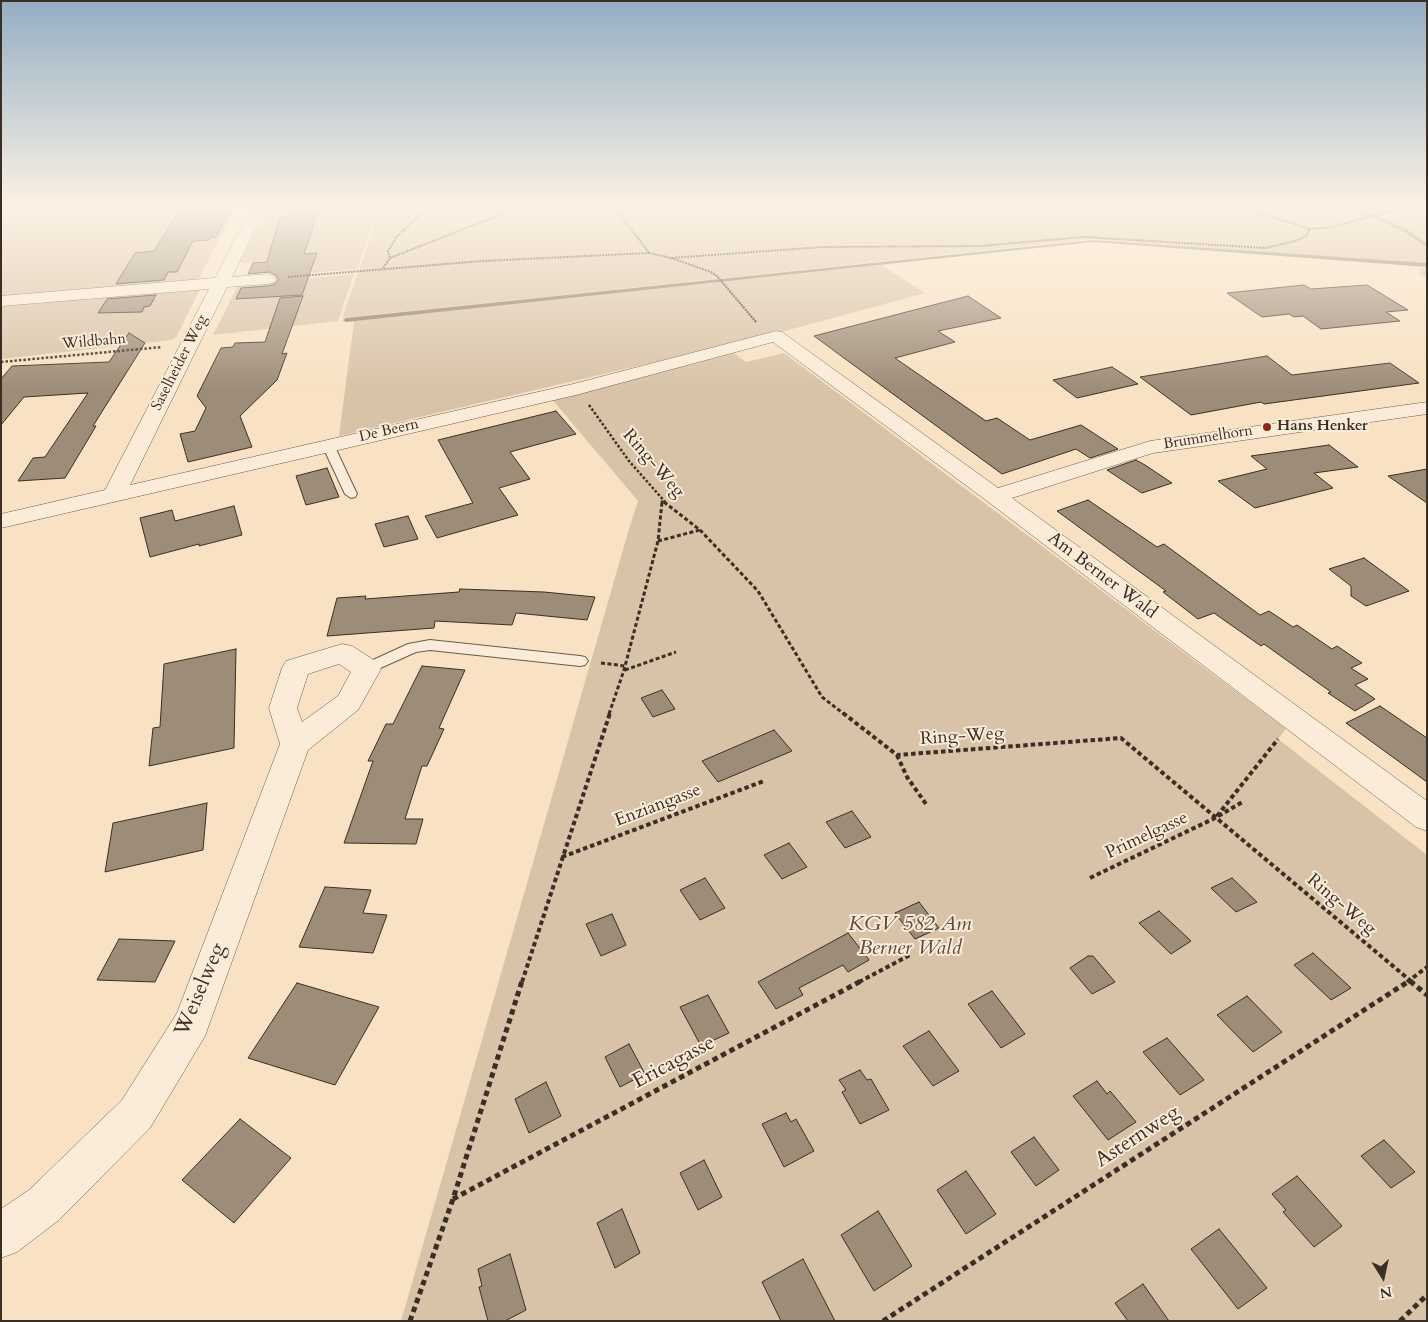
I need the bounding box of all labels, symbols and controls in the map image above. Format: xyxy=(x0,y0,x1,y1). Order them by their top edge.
street label: Saselheider Weg xyxy=(148,312,212,414)
street label: Wildbahn xyxy=(61,330,127,354)
street label: De Beern xyxy=(357,415,421,447)
place label: Hans Henker xyxy=(1277,418,1368,436)
marker: Hans Henker xyxy=(1261,421,1273,433)
street label: Brummelhorn xyxy=(1162,422,1254,454)
street label: Ring-Weg xyxy=(617,425,689,503)
street label: Am Berner Wald xyxy=(1043,528,1161,624)
street label: Ring-Weg xyxy=(919,723,1005,751)
street label: Enziangasse xyxy=(612,780,704,832)
street label: Primelgasse xyxy=(1102,808,1192,864)
street label: Ring-Weg xyxy=(1302,870,1380,940)
park label: KGV 582 Am Berner Wald xyxy=(848,912,972,962)
street label: Weiselweg xyxy=(170,940,232,1040)
street label: Ericagasse xyxy=(629,1031,719,1095)
street label: Asternweg xyxy=(1091,1100,1185,1174)
north arrow xyxy=(1358,1252,1408,1302)
text: N xyxy=(1378,1282,1393,1303)

